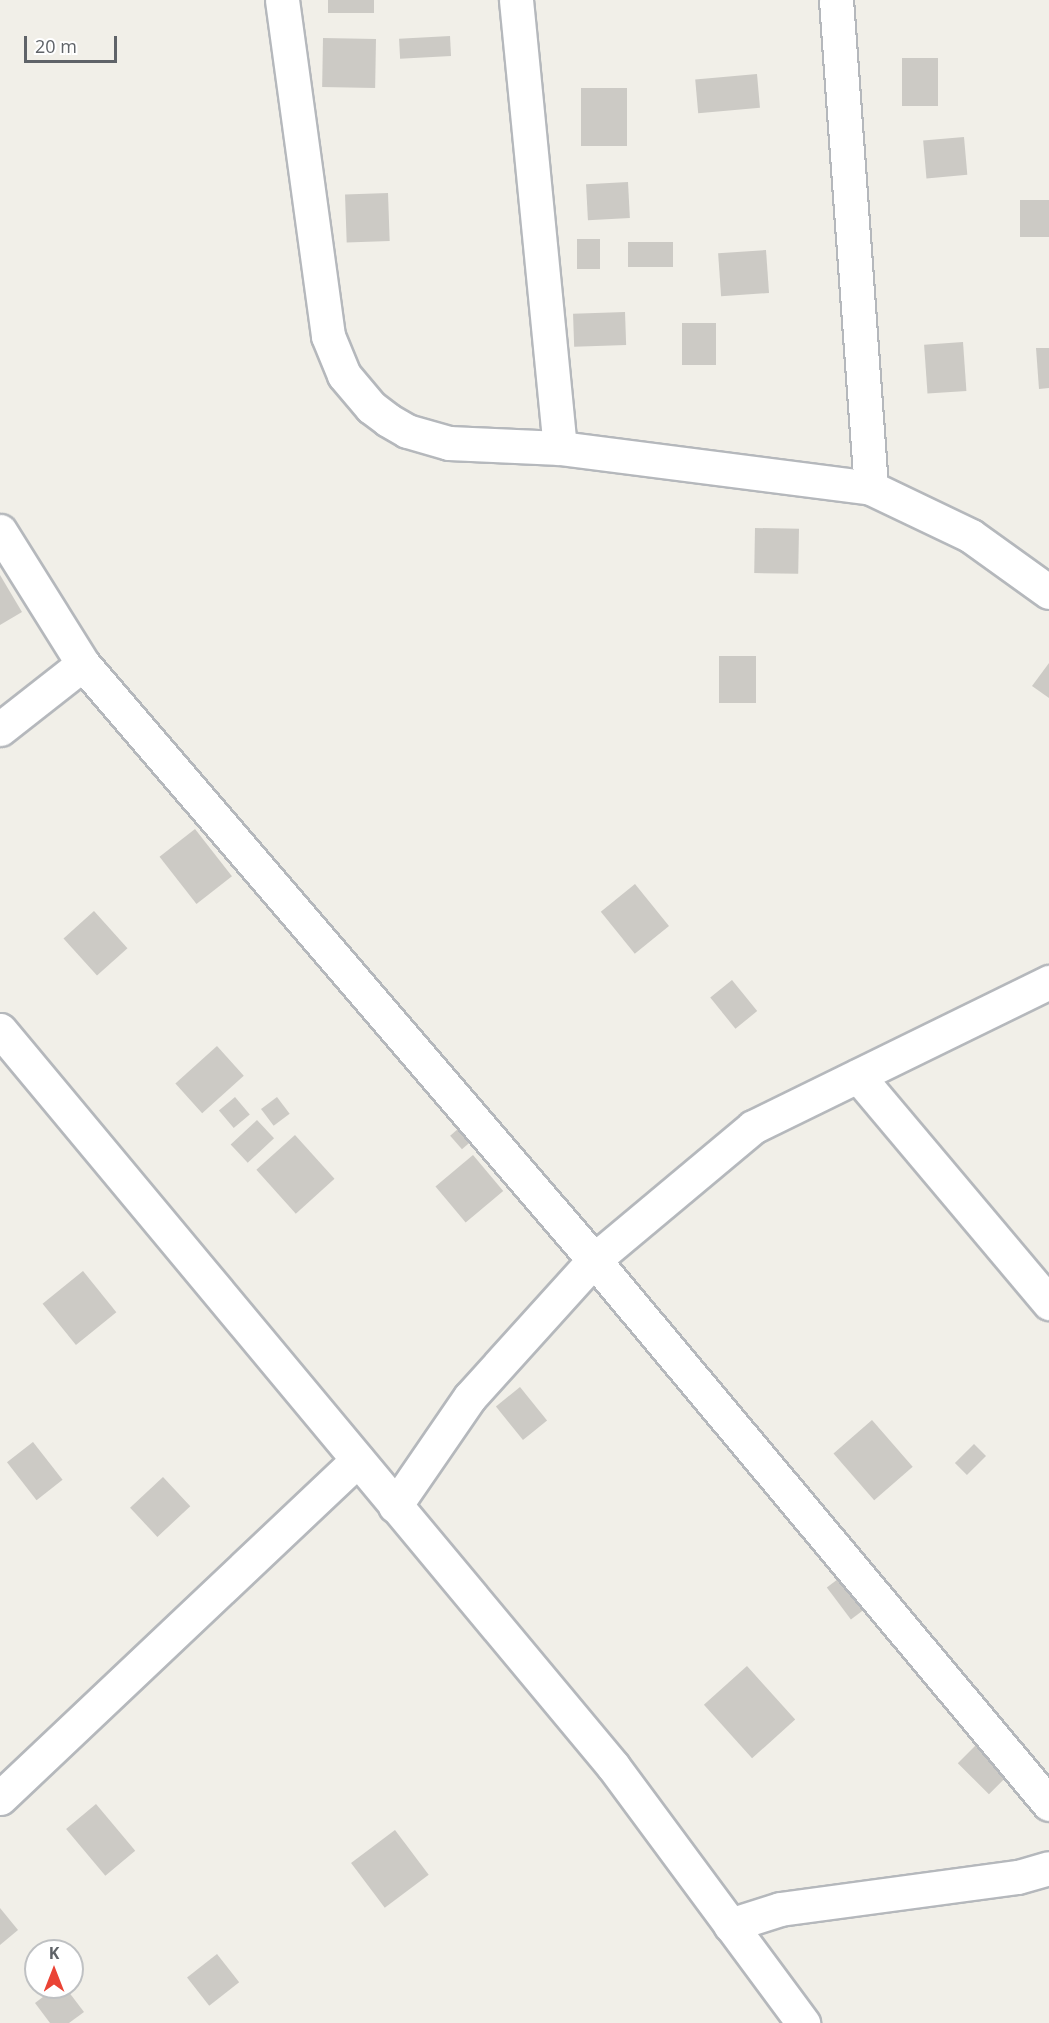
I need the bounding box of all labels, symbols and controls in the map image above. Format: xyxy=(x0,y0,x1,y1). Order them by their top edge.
scale bar xyxy=(27,24,120,62)
text: 20 m xyxy=(35,34,77,58)
north arrow xyxy=(24,1939,84,1999)
text: K xyxy=(49,1942,59,1964)

